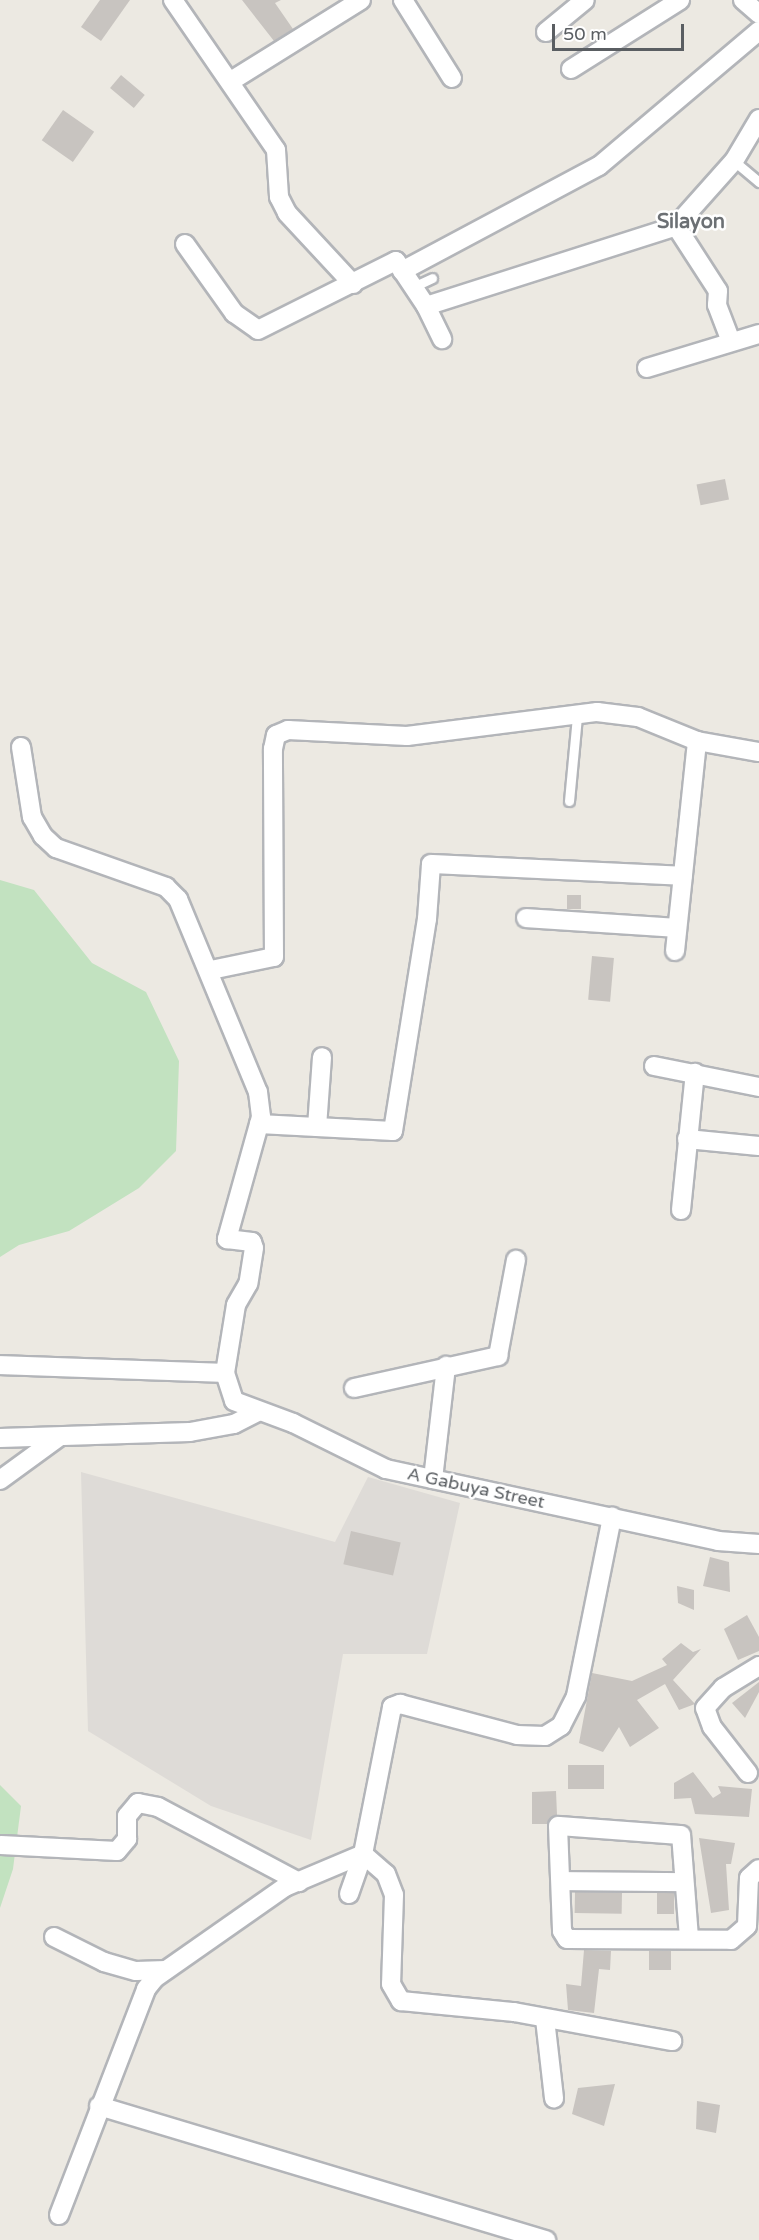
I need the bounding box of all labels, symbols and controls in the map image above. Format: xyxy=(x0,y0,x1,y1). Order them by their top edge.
scale bar xyxy=(555,12,687,50)
text: 50 m xyxy=(563,23,607,45)
district label: Silayon xyxy=(657,210,725,234)
street label: A Gabuya Street xyxy=(405,1463,547,1513)

